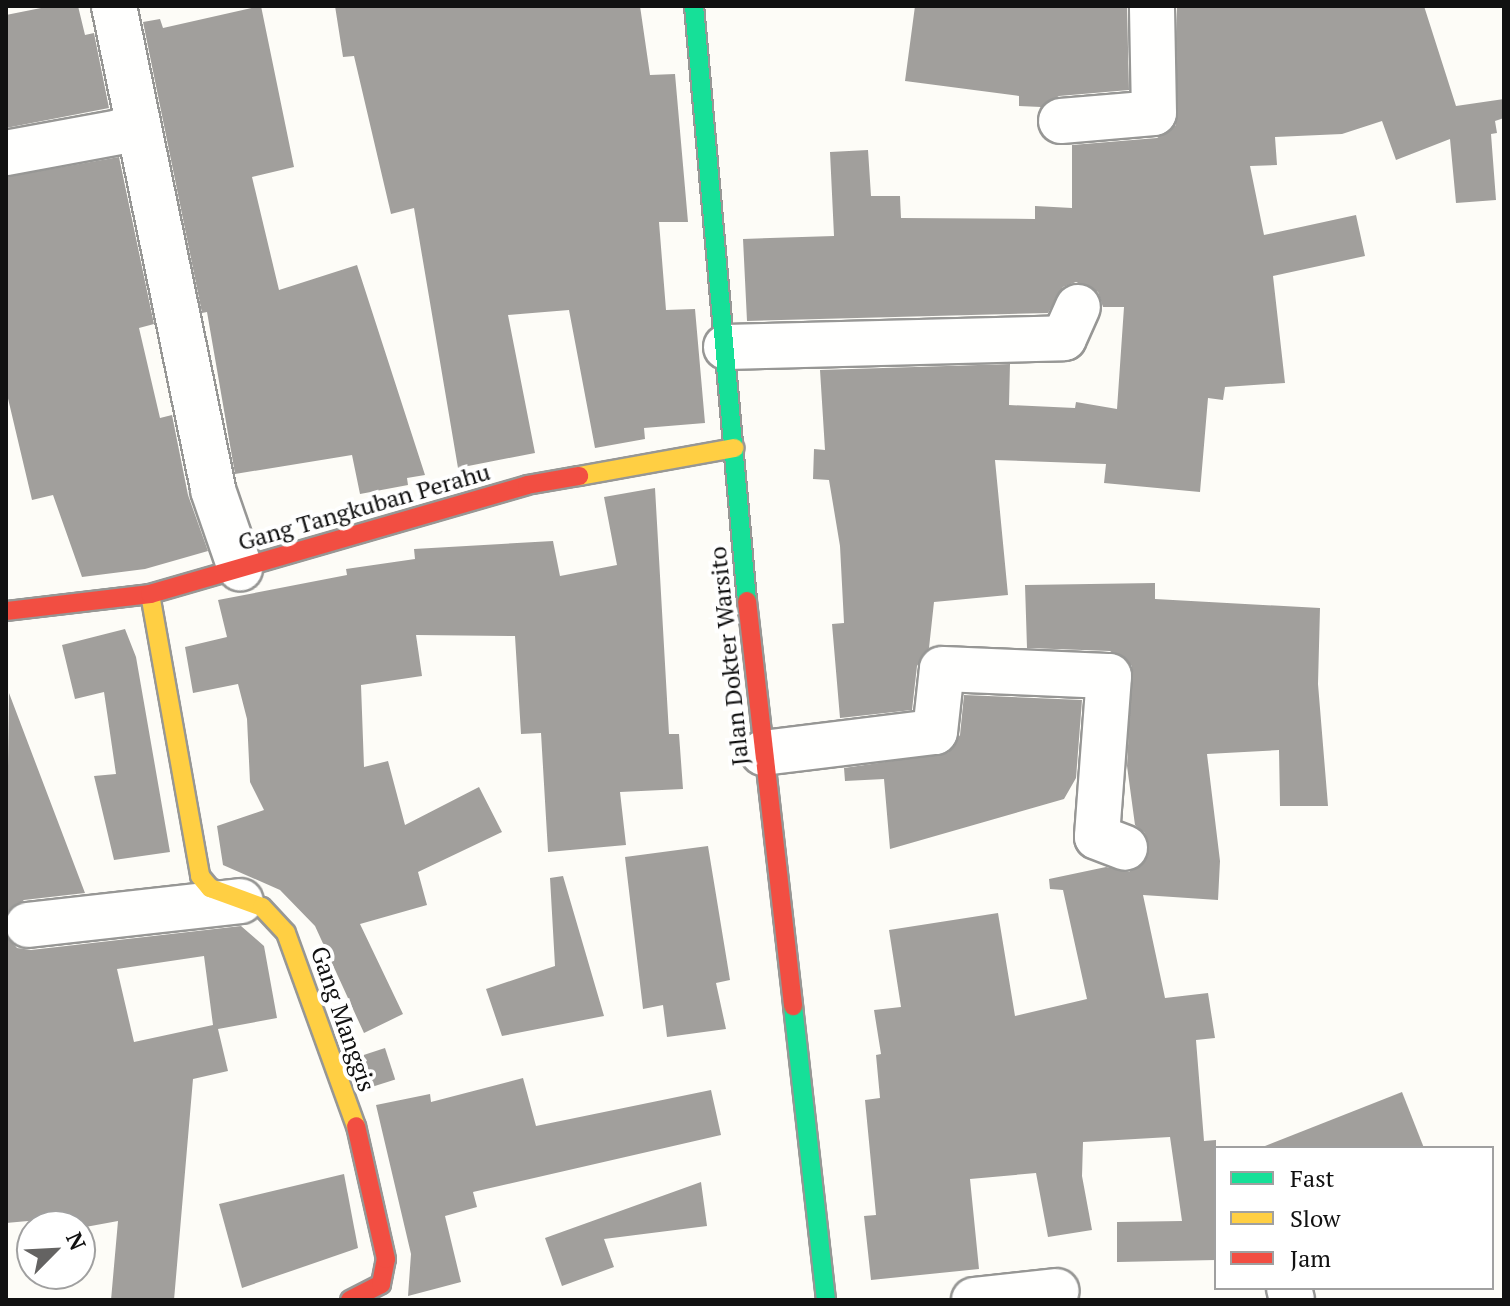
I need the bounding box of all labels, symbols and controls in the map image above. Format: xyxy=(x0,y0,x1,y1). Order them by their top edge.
street label: Gang Tangkuban Perahu xyxy=(235,457,493,557)
street label: Jalan Dokter Warsito xyxy=(703,545,755,767)
street label: Gang Manggis xyxy=(305,943,381,1095)
legend xyxy=(1214,1146,1494,1290)
text: Fast xyxy=(1290,1162,1334,1194)
text: Slow xyxy=(1290,1202,1341,1234)
north arrow xyxy=(16,1210,96,1290)
text: N xyxy=(60,1227,93,1254)
text: Jam xyxy=(1290,1242,1331,1274)

